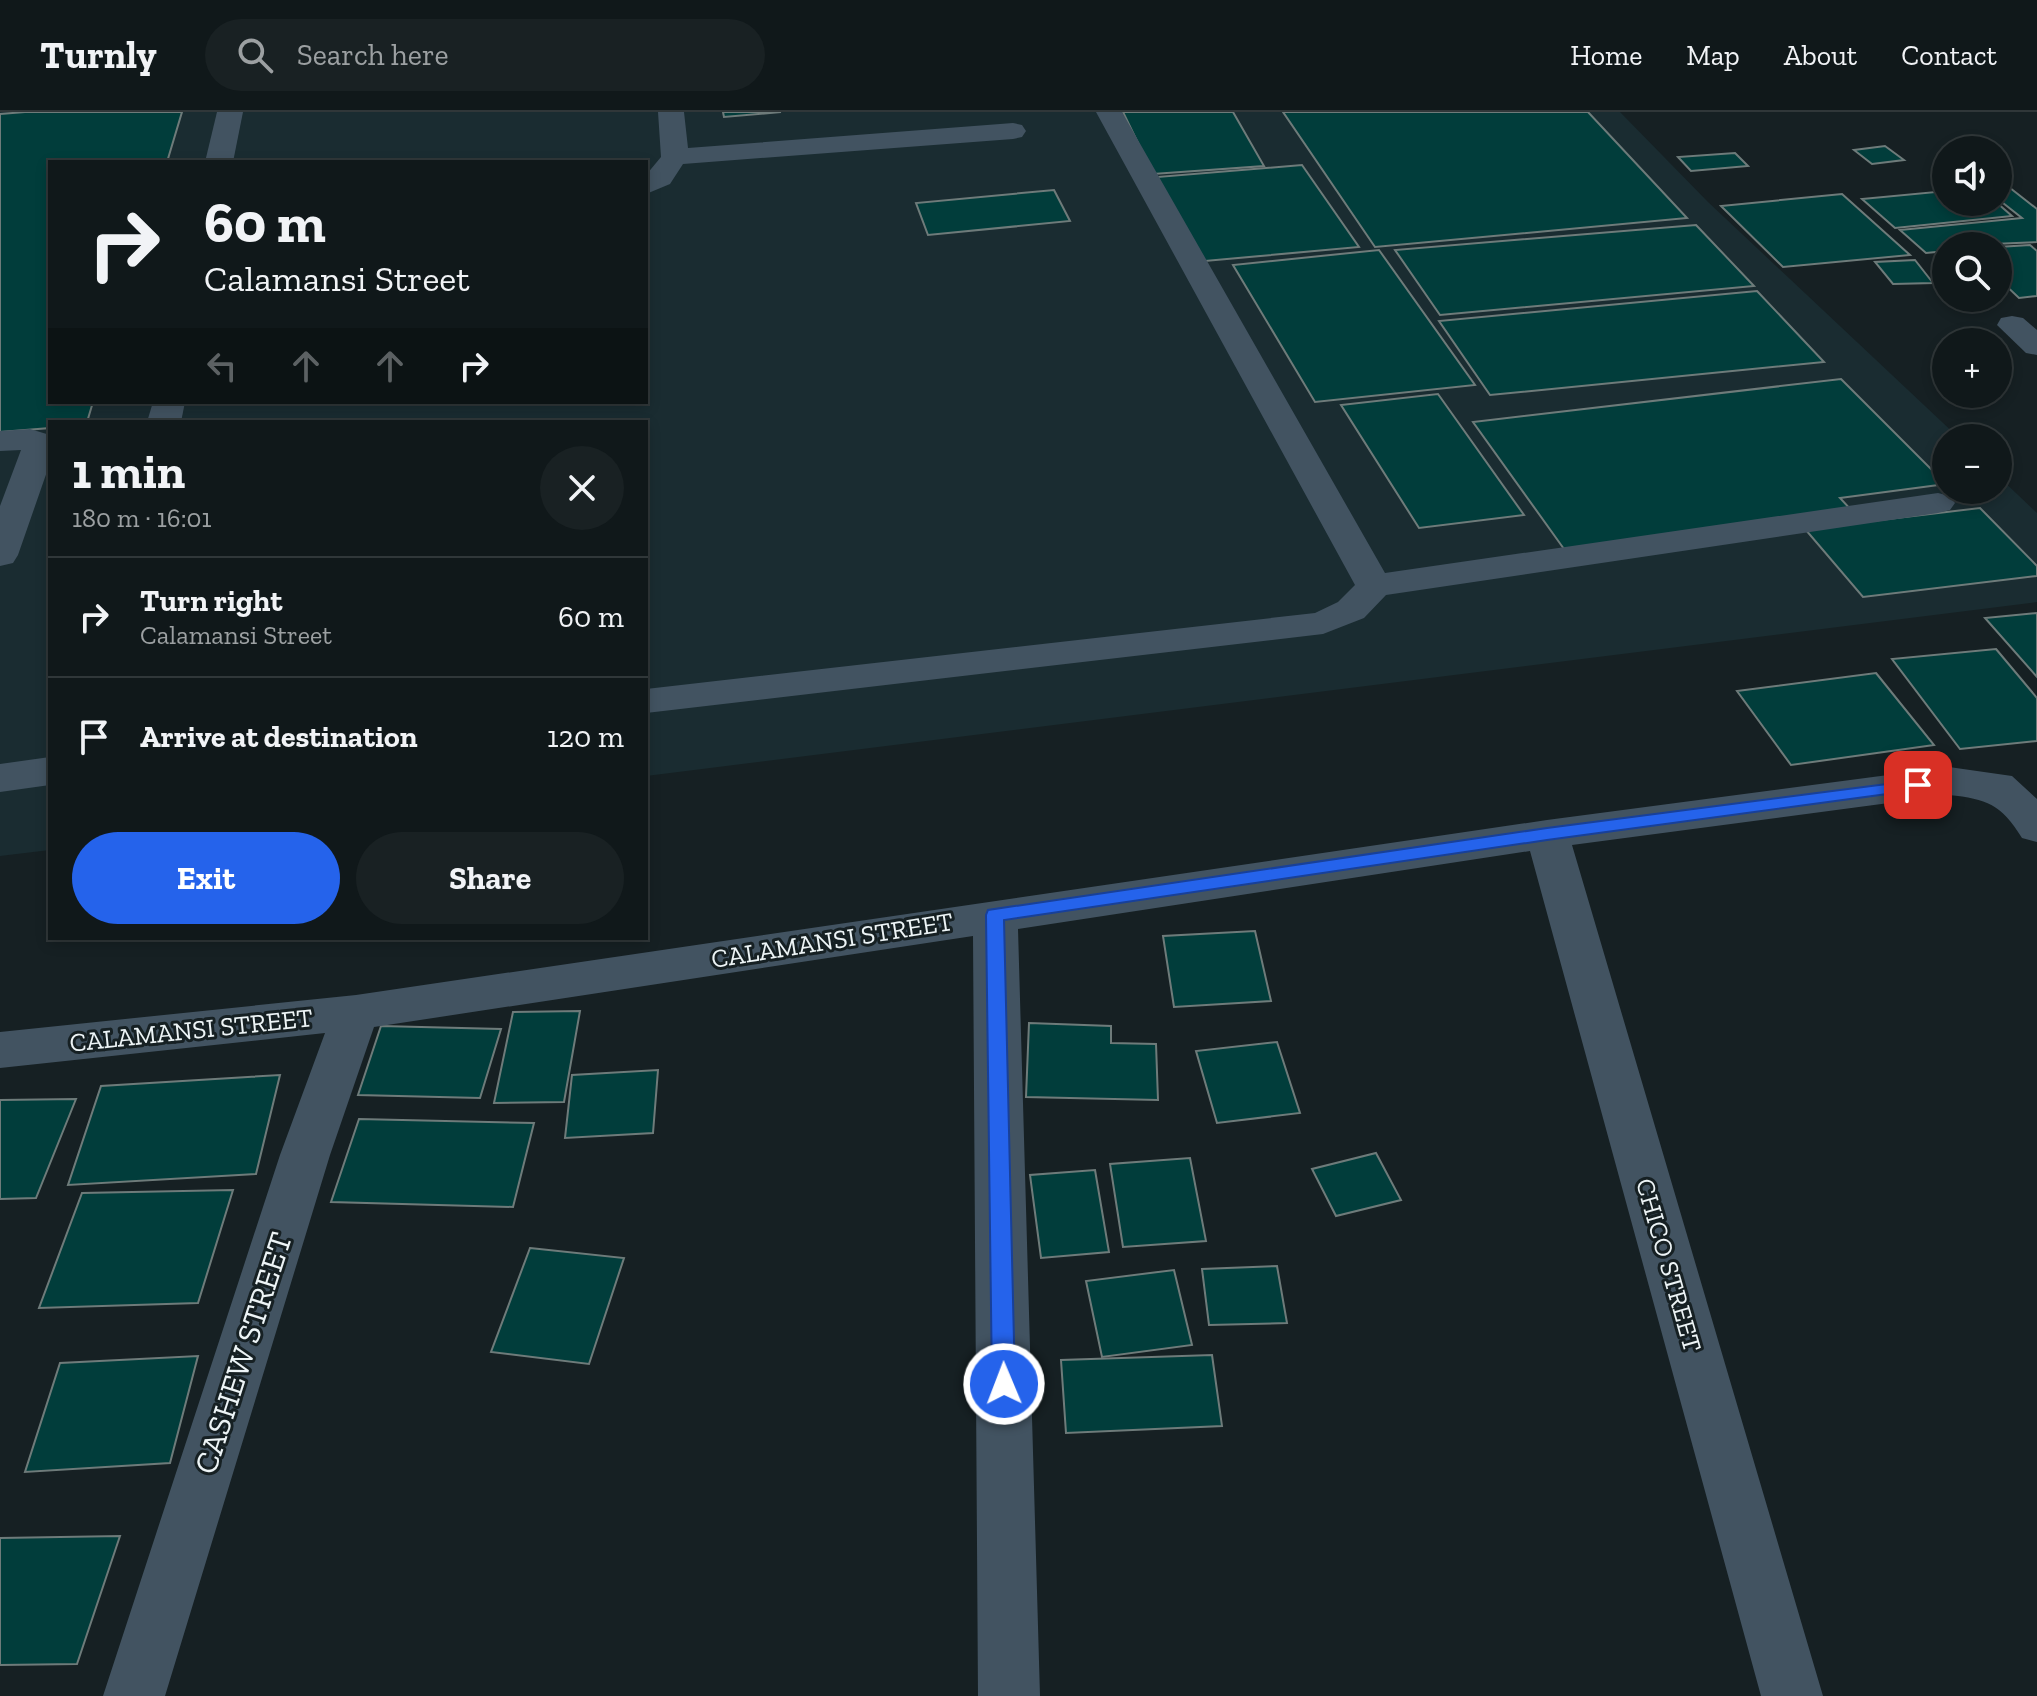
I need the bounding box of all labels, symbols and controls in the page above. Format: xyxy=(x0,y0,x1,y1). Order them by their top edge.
search box xyxy=(205,19,765,91)
text: Turnly xyxy=(40,32,157,78)
icon: search xyxy=(233,33,277,77)
text: Search here xyxy=(297,37,449,73)
text: Home xyxy=(1570,39,1642,72)
text: Map xyxy=(1686,39,1740,72)
text: About xyxy=(1784,39,1857,72)
text: Contact xyxy=(1901,39,1997,72)
map controls xyxy=(1932,136,2012,504)
button: sound xyxy=(1932,136,2012,216)
text: 60 m xyxy=(204,189,326,256)
icon: right xyxy=(72,192,176,296)
button: search xyxy=(1932,232,2012,312)
text: Calamansi Street xyxy=(204,257,470,300)
button: + xyxy=(1932,328,2012,408)
icon: left xyxy=(200,344,244,388)
icon: ahead xyxy=(284,344,328,388)
icon: ahead xyxy=(368,344,412,388)
icon: right xyxy=(452,344,496,388)
button: − xyxy=(1932,424,2012,504)
text: 1 min xyxy=(72,443,185,500)
button: close xyxy=(540,446,624,530)
text: 180 m · 16:01 xyxy=(72,502,211,534)
text: Turn right xyxy=(140,583,282,619)
icon: right xyxy=(72,595,116,639)
text: 60 m xyxy=(558,599,624,635)
text: Calamansi Street xyxy=(140,619,332,651)
icon: arrive xyxy=(72,715,116,759)
text: Arrive at destination xyxy=(140,719,417,755)
text: 120 m xyxy=(547,719,624,755)
pin xyxy=(1884,751,1952,819)
icon: arrive xyxy=(1896,763,1940,807)
button: Exit xyxy=(72,832,340,924)
button: Share xyxy=(356,832,624,924)
street label: CALAMANSI STREET xyxy=(709,905,955,975)
street label: CALAMANSI STREET xyxy=(68,1001,314,1059)
street label: CHICO STREET xyxy=(1629,1175,1709,1355)
street label: CASHEW STREET xyxy=(186,1227,300,1479)
position arrow xyxy=(962,1342,1046,1426)

